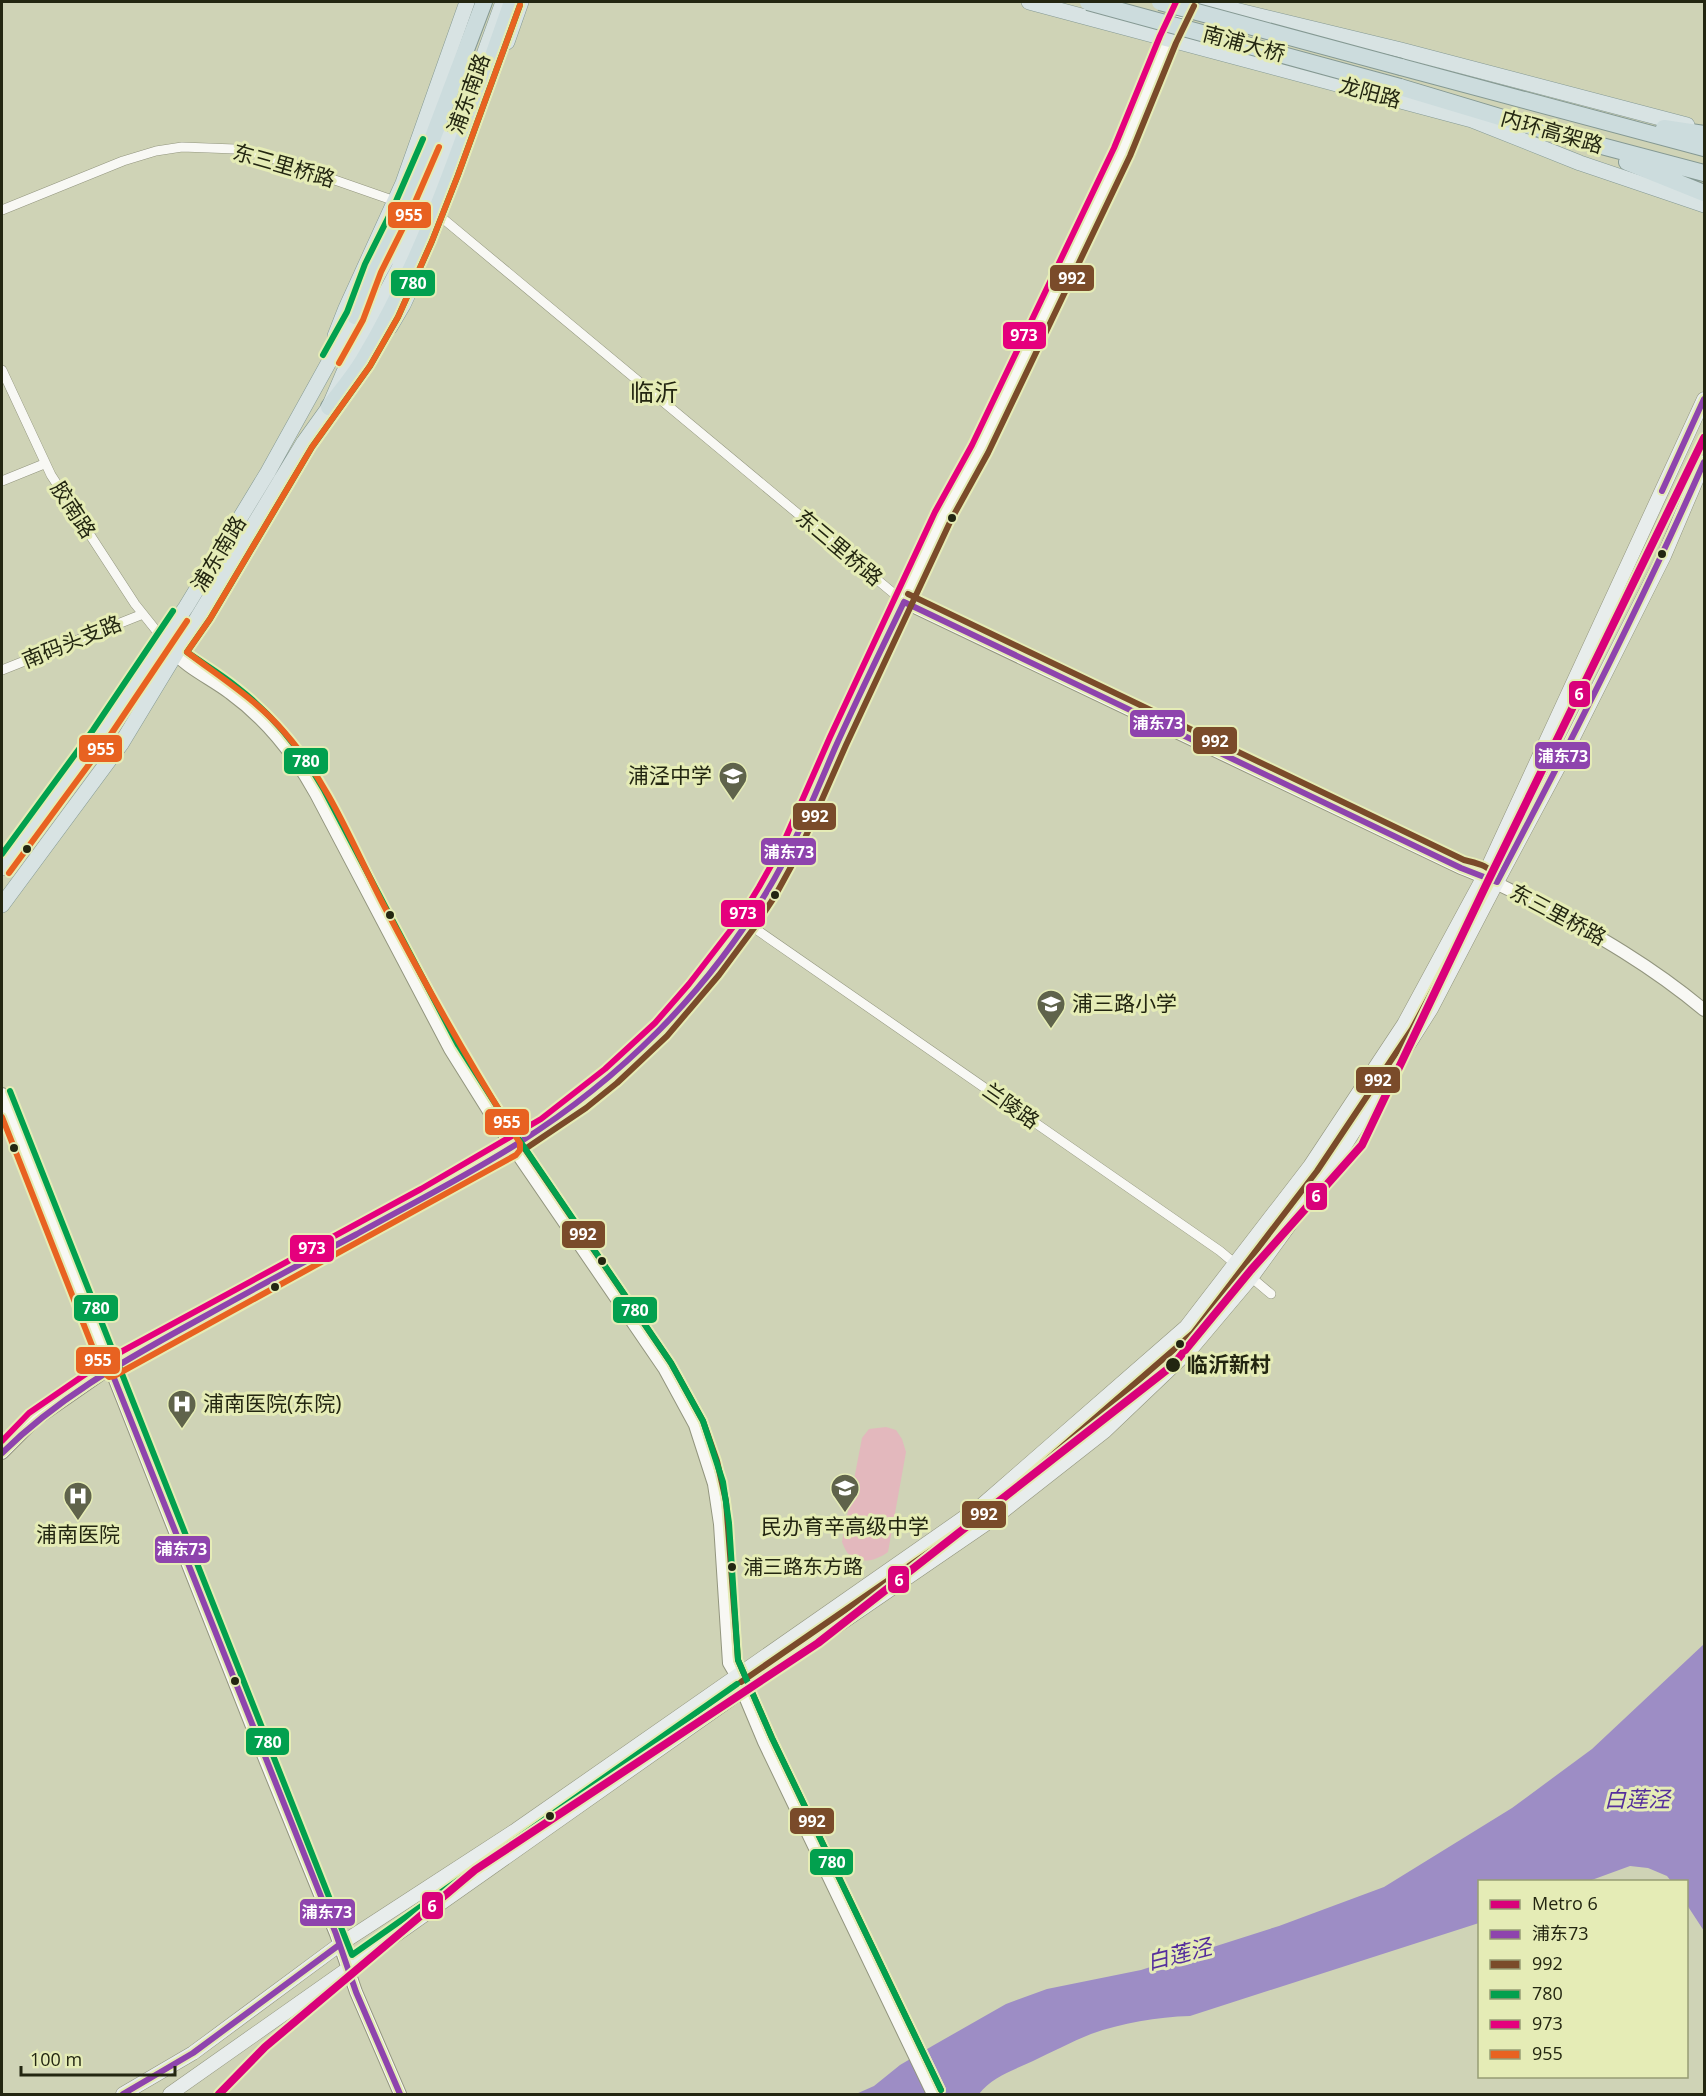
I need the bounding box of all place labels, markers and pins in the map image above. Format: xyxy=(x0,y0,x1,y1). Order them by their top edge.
unlabelled marker xyxy=(946,512,958,524)
unlabelled marker xyxy=(1656,548,1668,560)
school or university icon: 浦泾中学 xyxy=(717,760,749,802)
place label: 浦泾中学 xyxy=(628,761,712,789)
unlabelled marker xyxy=(21,843,33,855)
unlabelled marker xyxy=(769,889,781,901)
unlabelled marker xyxy=(384,909,396,921)
school or university icon: 浦三路小学 xyxy=(1035,988,1067,1030)
place label: 浦三路小学 xyxy=(1072,989,1177,1017)
unlabelled marker xyxy=(8,1142,20,1154)
unlabelled marker xyxy=(596,1255,608,1267)
unlabelled marker xyxy=(269,1281,281,1293)
unlabelled marker xyxy=(1174,1338,1186,1350)
place label: 临沂新村 xyxy=(1187,1350,1271,1378)
marker: 临沂新村 xyxy=(1164,1356,1182,1374)
hospital icon: 浦南医院(东院) xyxy=(166,1388,198,1430)
place label: 浦南医院(东院) xyxy=(203,1389,341,1417)
school or university icon: 民办育辛高级中学 xyxy=(829,1472,861,1514)
hospital icon: 浦南医院 xyxy=(62,1480,94,1522)
place label: 民办育辛高级中学 xyxy=(761,1512,929,1540)
place label: 浦南医院 xyxy=(36,1520,120,1548)
place label: 浦三路东方路 xyxy=(743,1553,863,1580)
marker: 浦三路东方路 xyxy=(726,1561,738,1573)
unlabelled marker xyxy=(229,1675,241,1687)
unlabelled marker xyxy=(544,1810,556,1822)

